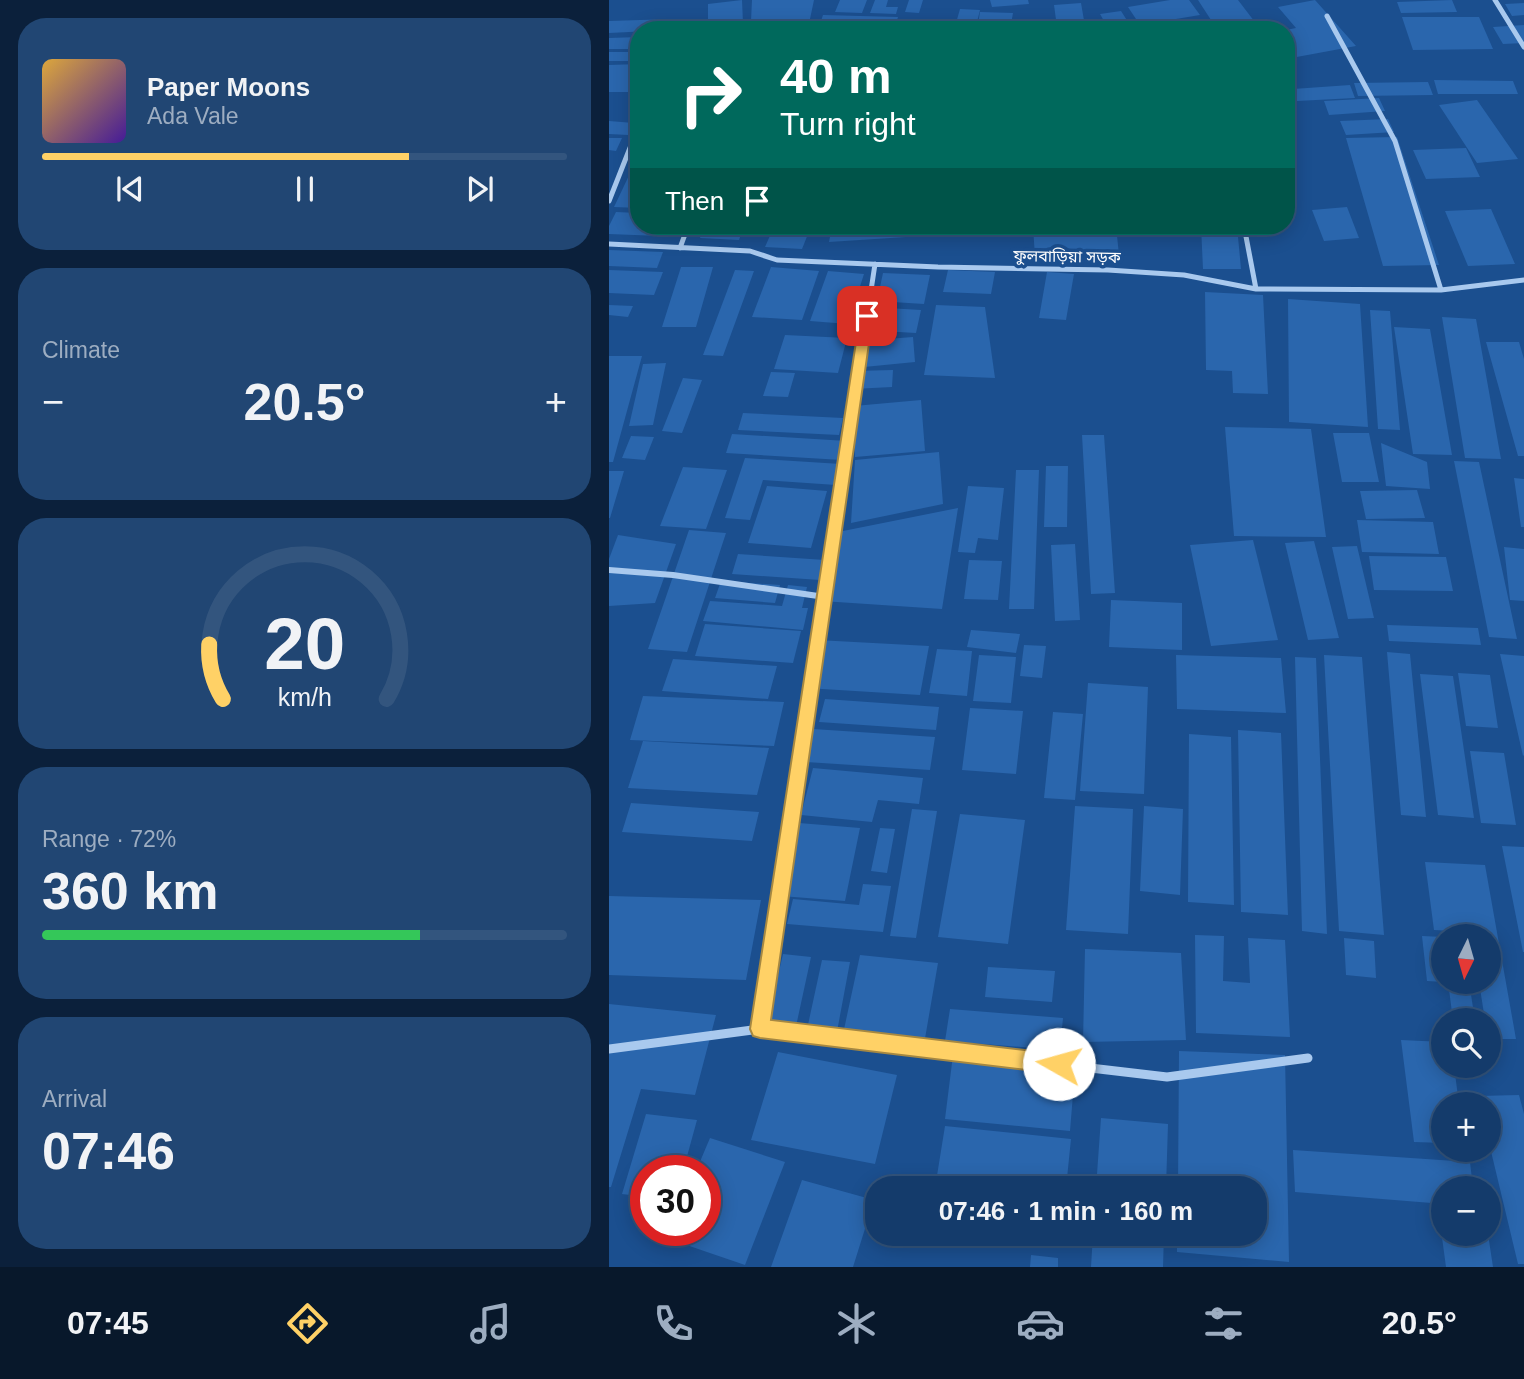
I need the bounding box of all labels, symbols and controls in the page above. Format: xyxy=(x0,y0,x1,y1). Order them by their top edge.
icon: right xyxy=(665,49,756,140)
text: 40 m xyxy=(780,49,892,103)
text: Paper Moons xyxy=(147,72,310,102)
text: Ada Vale xyxy=(147,103,239,129)
text: Turn right xyxy=(780,106,916,142)
icon: previous xyxy=(111,170,149,208)
icon: pause xyxy=(286,170,324,208)
icon: next xyxy=(461,170,499,208)
icon: arrive xyxy=(738,182,776,220)
text: Then xyxy=(665,186,724,216)
street label: ফুলবাড়িয়া সড়ক xyxy=(1012,246,1122,267)
pin xyxy=(837,286,897,346)
icon: arrive xyxy=(848,297,886,335)
text: Climate xyxy=(42,337,120,363)
text: 20.5° xyxy=(243,373,366,431)
text: − xyxy=(42,381,64,423)
text: + xyxy=(545,381,567,423)
text: 20 xyxy=(264,604,345,685)
text: km/h xyxy=(277,683,332,711)
text: Range · 72% xyxy=(42,826,176,852)
text: 360 km xyxy=(42,862,218,920)
north arrow xyxy=(1431,924,1501,994)
map controls xyxy=(1431,924,1501,1246)
button: search xyxy=(1431,1008,1501,1078)
position arrow xyxy=(1022,1027,1096,1101)
text: Arrival xyxy=(42,1086,107,1112)
button: + xyxy=(1431,1092,1501,1162)
text: 07:46 xyxy=(42,1122,175,1180)
speed limit sign: 30 xyxy=(630,1155,721,1246)
button: − xyxy=(1431,1176,1501,1246)
text: 07:46 · 1 min · 160 m xyxy=(939,1196,1193,1226)
icon: directions xyxy=(283,1299,332,1348)
icon: music xyxy=(466,1299,515,1348)
icon: phone xyxy=(649,1299,698,1348)
icon: climate xyxy=(832,1299,881,1348)
icon: car xyxy=(1016,1299,1065,1348)
icon: filters xyxy=(1199,1299,1248,1348)
text: 07:45 xyxy=(67,1305,149,1341)
text: 20.5° xyxy=(1382,1305,1457,1341)

